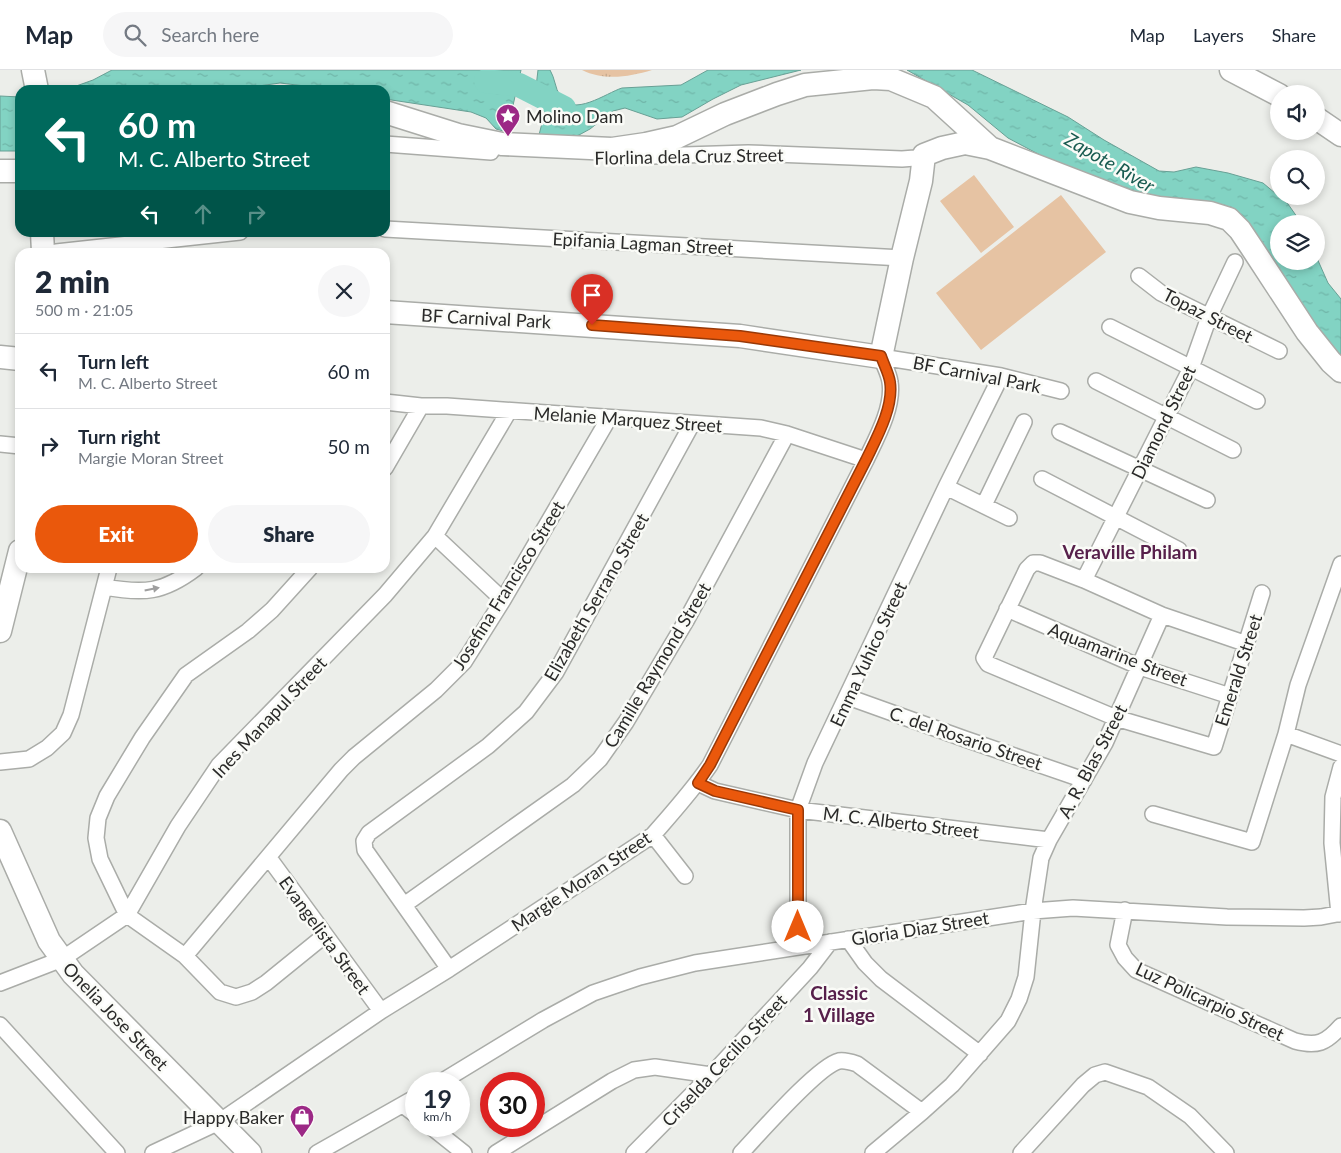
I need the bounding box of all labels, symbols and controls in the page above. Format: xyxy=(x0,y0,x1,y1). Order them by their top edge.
search box xyxy=(103,12,453,57)
text: Map xyxy=(25,20,73,49)
icon: search xyxy=(121,21,149,49)
text: Search here xyxy=(161,23,259,46)
text: Map xyxy=(1129,24,1165,46)
text: Layers xyxy=(1193,24,1244,46)
text: Share xyxy=(1272,24,1316,46)
map controls xyxy=(1270,85,1325,270)
button: sound xyxy=(1270,85,1325,140)
text: 60 m xyxy=(118,103,196,145)
place icon: Molino Dam xyxy=(495,103,521,137)
icon: left xyxy=(35,105,100,170)
place label: Molino Dam xyxy=(526,105,623,127)
water label: Zapote River xyxy=(1060,127,1159,197)
street label: Florlina dela Cruz Street xyxy=(594,143,784,169)
text: M. C. Alberto Street xyxy=(118,145,310,172)
button: search xyxy=(1270,150,1325,205)
icon: left xyxy=(136,200,164,228)
icon: ahead xyxy=(189,200,217,228)
icon: right xyxy=(242,200,270,228)
button: layers xyxy=(1270,215,1325,270)
street label: Epifania Lagman Street xyxy=(552,227,735,259)
text: 2 min xyxy=(35,263,110,299)
button: close xyxy=(318,265,370,317)
pin xyxy=(571,274,613,325)
icon: arrive xyxy=(578,281,606,309)
street label: Topaz Street xyxy=(1159,283,1257,347)
text: 500 m · 21:05 xyxy=(35,300,134,319)
street label: BF Carnival Park xyxy=(421,304,552,332)
text: Turn left xyxy=(78,350,149,373)
street label: BF Carnival Park xyxy=(911,351,1044,397)
icon: left xyxy=(35,357,63,385)
text: 60 m xyxy=(327,360,370,383)
street label: Diamond Street xyxy=(1126,361,1200,483)
text: M. C. Alberto Street xyxy=(78,373,218,392)
street label: Melanie Marquez Street xyxy=(533,401,724,437)
text: Turn right xyxy=(78,425,160,448)
icon: right xyxy=(35,432,63,460)
text: 50 m xyxy=(327,435,370,458)
text: Margie Moran Street xyxy=(78,448,223,467)
street label: Josefina Francisco Street xyxy=(447,496,569,673)
button: Exit xyxy=(35,505,198,563)
button: Share xyxy=(208,505,370,563)
street label: Elizabeth Serrano Street xyxy=(539,509,653,685)
district label: Veraville Philam xyxy=(1062,540,1197,563)
street label: Camille Raymond Street xyxy=(599,578,715,752)
street label: Emma Yuhico Street xyxy=(825,578,911,730)
one-way arrow xyxy=(145,585,160,593)
street label: Emerald Street xyxy=(1210,611,1267,729)
street label: Aquamarine Street xyxy=(1045,617,1191,691)
street label: Ines Manapul Street xyxy=(207,651,331,782)
street label: A. R. Blas Street xyxy=(1053,700,1131,822)
street label: C. del Rosario Street xyxy=(887,702,1046,775)
street label: M. C. Alberto Street xyxy=(822,802,981,843)
street label: Margie Moran Street xyxy=(507,826,655,936)
street label: Evangelista Street xyxy=(275,872,376,999)
position arrow xyxy=(771,900,823,952)
street label: Gloria Diaz Street xyxy=(850,906,991,950)
street label: Onelia Jose Street xyxy=(59,957,174,1075)
street label: Luz Policarpio Street xyxy=(1132,957,1288,1045)
district label: Classic 1 Village xyxy=(803,981,875,1026)
street label: Criselda Cecilio Street xyxy=(657,989,791,1131)
speed limit sign: 30 xyxy=(480,1072,545,1137)
text: 19 xyxy=(423,1083,452,1113)
shop icon: Happy Baker xyxy=(289,1104,315,1138)
place label: Happy Baker xyxy=(183,1106,284,1128)
text: km/h xyxy=(423,1109,452,1124)

